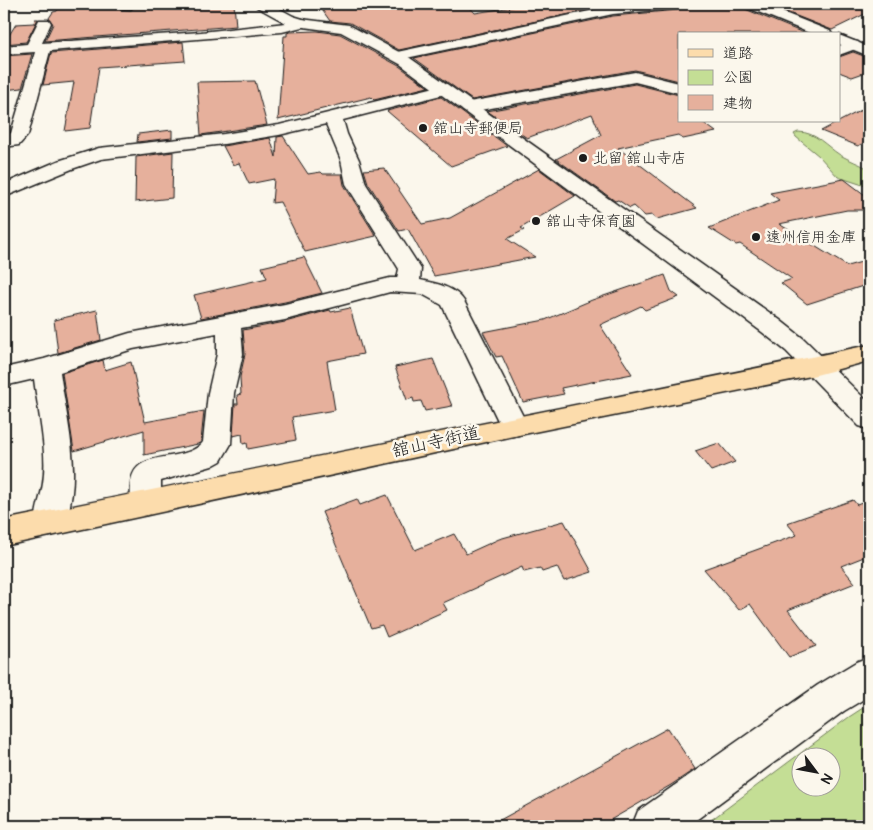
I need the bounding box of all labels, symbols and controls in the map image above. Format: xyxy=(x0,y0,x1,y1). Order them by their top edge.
legend xyxy=(678,32,840,122)
text: 道路 xyxy=(723,44,753,63)
text: 公園 xyxy=(723,68,753,87)
text: 建物 xyxy=(723,94,753,113)
place label: 舘山寺郵便局 xyxy=(433,119,523,138)
marker: 舘山寺郵便局 xyxy=(417,122,429,134)
place label: 北留 舘山寺店 xyxy=(593,149,686,168)
marker: 北留 舘山寺店 xyxy=(577,152,589,164)
place label: 舘山寺保育園 xyxy=(546,212,636,231)
marker: 舘山寺保育園 xyxy=(530,215,542,227)
place label: 遠州信用金庫 xyxy=(766,228,856,247)
marker: 遠州信用金庫 xyxy=(750,231,762,243)
street label: 舘山寺街道 xyxy=(390,421,482,463)
north arrow xyxy=(790,748,840,798)
text: N xyxy=(817,770,836,787)

